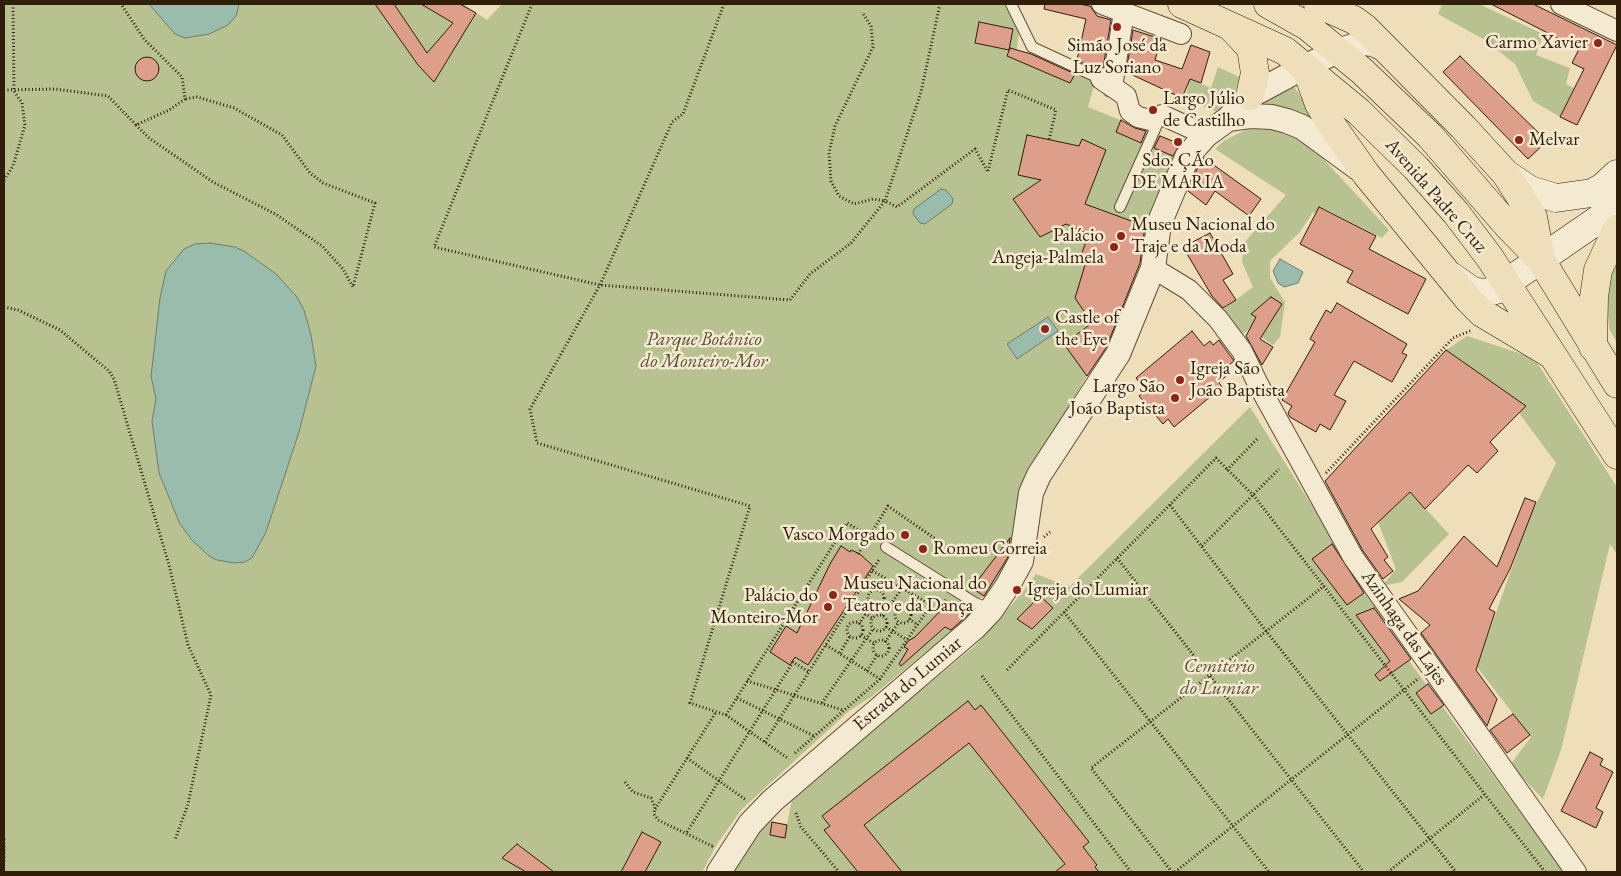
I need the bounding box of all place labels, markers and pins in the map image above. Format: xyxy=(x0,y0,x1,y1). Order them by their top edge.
marker: Simão José da Luz Soriano xyxy=(1111,21,1123,33)
place label: Carmo Xavier xyxy=(1485,32,1588,54)
place label: Simão José da Luz Soriano xyxy=(1067,35,1167,79)
marker: Carmo Xavier xyxy=(1592,37,1604,49)
place label: Largo Júlio de Castilho xyxy=(1163,88,1245,132)
marker: Largo Júlio de Castilho xyxy=(1147,104,1159,116)
place label: Melvar xyxy=(1529,129,1580,151)
marker: Melvar xyxy=(1513,134,1525,146)
marker: Sdo. ÇÃo DE MARIA xyxy=(1172,136,1184,148)
place label: Sdo. ÇÃo DE MARIA xyxy=(1132,150,1224,194)
place label: Museu Nacional do Traje e da Moda xyxy=(1131,214,1275,258)
place label: Palácio Angeja-Palmela xyxy=(992,225,1104,269)
marker: Museu Nacional do Traje e da Moda xyxy=(1115,230,1127,242)
marker: Palácio Angeja-Palmela xyxy=(1108,241,1120,253)
place label: Castle of the Eye xyxy=(1055,307,1119,351)
marker: Castle of the Eye xyxy=(1039,323,1051,335)
place label: Igreja São João Baptista xyxy=(1190,358,1285,402)
marker: Igreja São João Baptista xyxy=(1174,374,1186,386)
place label: Largo São João Baptista xyxy=(1070,376,1165,420)
marker: Largo São João Baptista xyxy=(1169,392,1181,404)
place label: Vasco Morgado xyxy=(783,524,895,546)
marker: Vasco Morgado xyxy=(899,529,911,541)
place label: Romeu Correia xyxy=(933,538,1047,560)
marker: Romeu Correia xyxy=(917,543,929,555)
place label: Museu Nacional do Teatro e da Dança xyxy=(843,573,987,617)
place label: Igreja do Lumiar xyxy=(1027,579,1148,601)
marker: Igreja do Lumiar xyxy=(1011,584,1023,596)
place label: Palácio do Monteiro-Mor xyxy=(710,585,818,629)
marker: Museu Nacional do Teatro e da Dança xyxy=(827,589,839,601)
marker: Palácio do Monteiro-Mor xyxy=(822,601,834,613)

